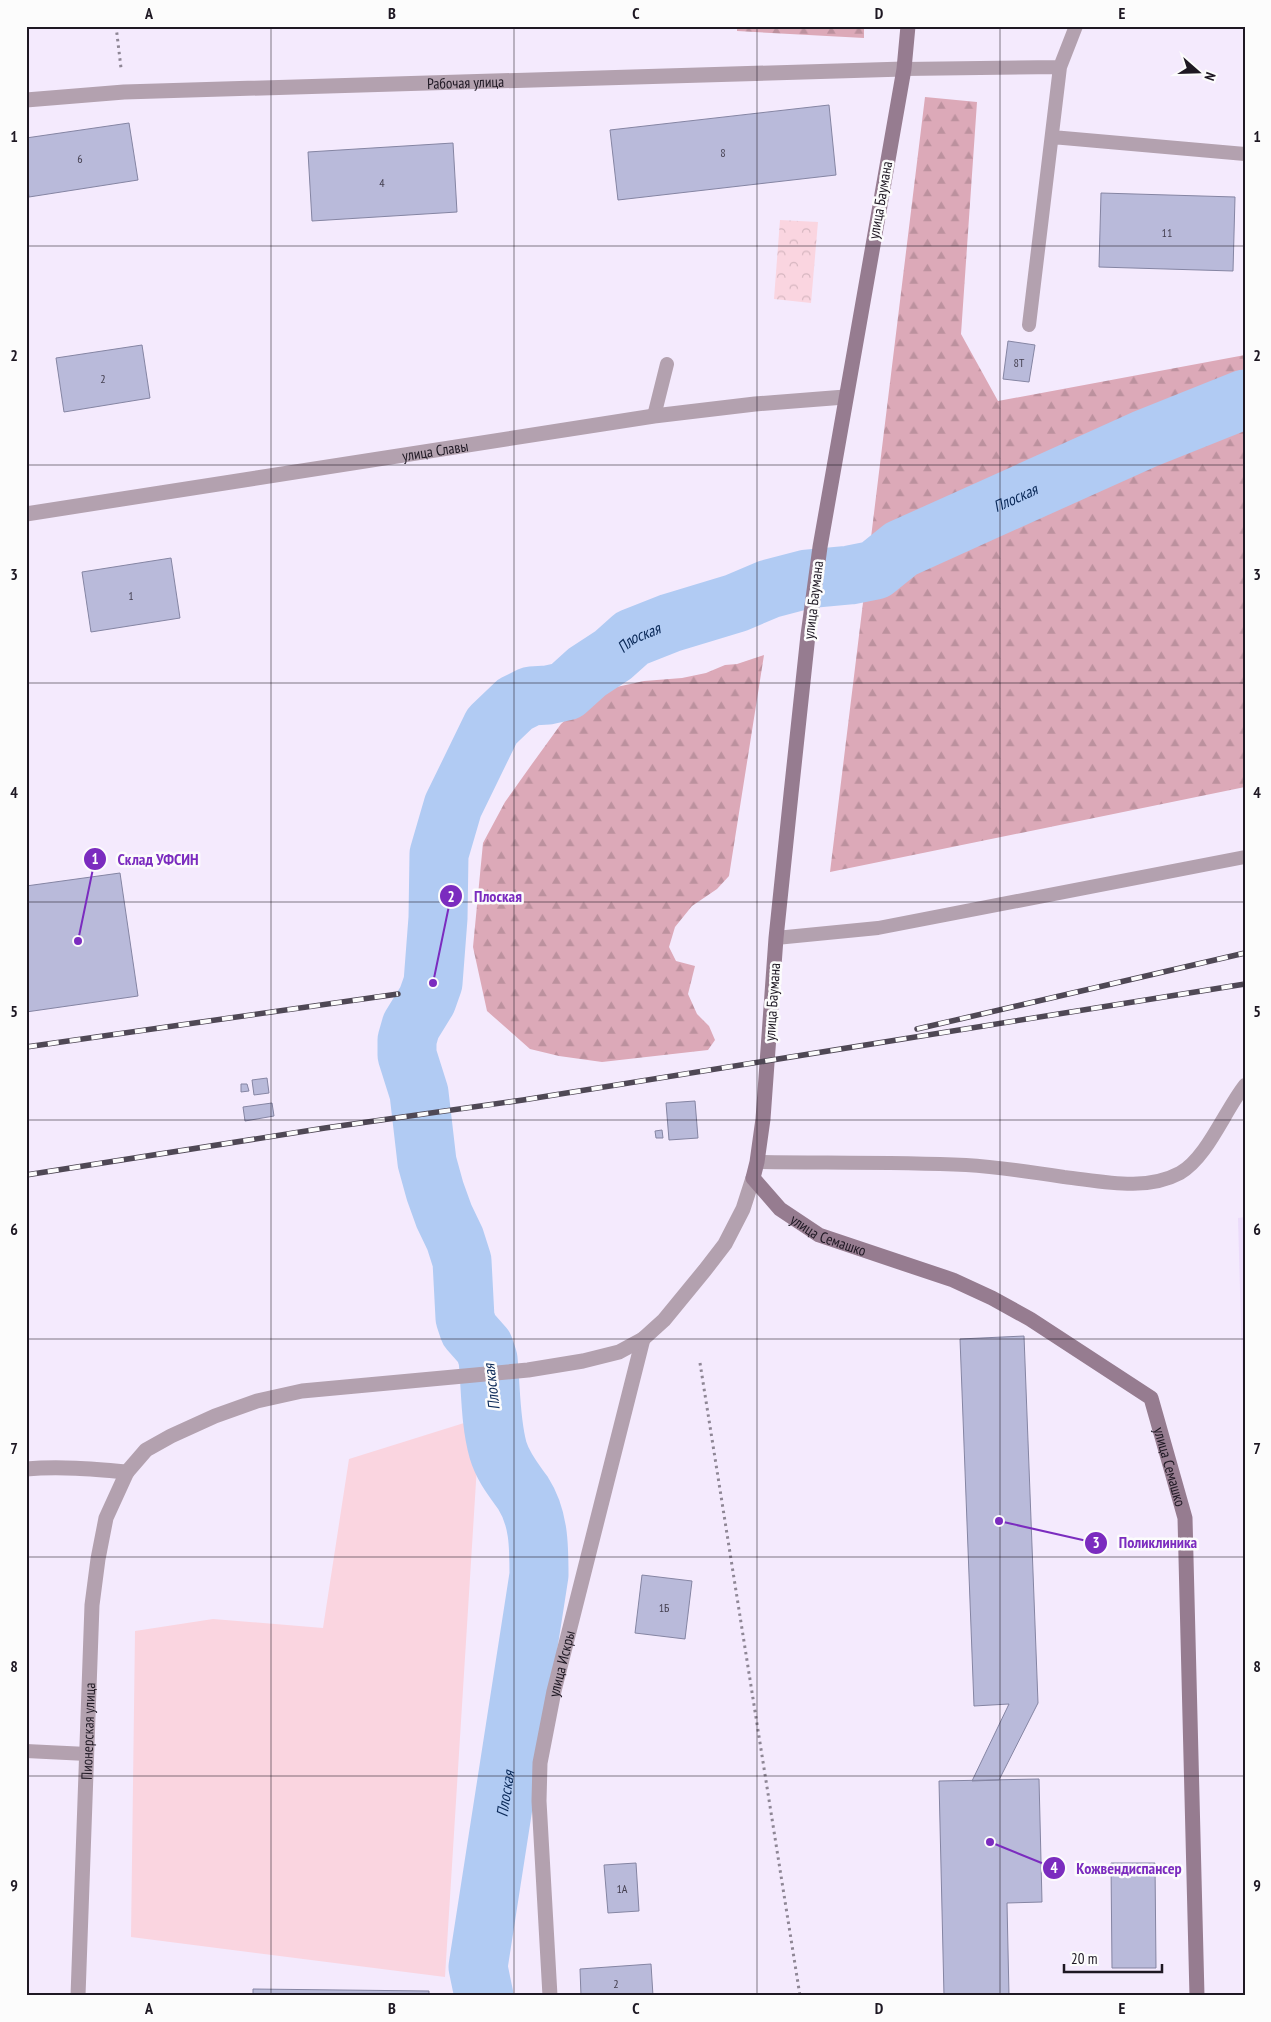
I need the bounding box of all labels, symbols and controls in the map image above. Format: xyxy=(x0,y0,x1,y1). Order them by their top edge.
text: A xyxy=(144,3,154,23)
text: B xyxy=(388,3,396,23)
text: C xyxy=(632,3,640,23)
text: D xyxy=(875,3,884,23)
text: E xyxy=(1119,3,1126,23)
north arrow xyxy=(1174,48,1224,98)
text: N xyxy=(1200,70,1220,83)
street label: Рабочая улица xyxy=(427,71,504,93)
text: 1 xyxy=(10,126,18,146)
text: 1 xyxy=(1253,126,1261,146)
house number: 8 xyxy=(720,145,726,160)
house number: 6 xyxy=(77,151,83,166)
street label: улица Баумана xyxy=(864,160,896,240)
house number: 4 xyxy=(379,175,385,190)
house number: 11 xyxy=(1162,225,1172,240)
text: 2 xyxy=(10,345,18,365)
text: 2 xyxy=(1253,345,1261,365)
house number: 8Т xyxy=(1014,355,1025,370)
house number: 2 xyxy=(100,371,106,386)
street label: улица Славы xyxy=(401,436,469,465)
water label: Плоская xyxy=(990,478,1042,516)
street label: улица Баумана xyxy=(799,560,827,640)
text: 3 xyxy=(10,564,18,584)
text: 3 xyxy=(1253,564,1261,584)
house number: 1 xyxy=(128,588,134,603)
water label: Плоская xyxy=(613,617,665,657)
text: 4 xyxy=(10,782,18,802)
text: 4 xyxy=(1253,782,1261,802)
callout: Склад УФСИН xyxy=(82,844,209,875)
text: 1 xyxy=(91,849,99,868)
text: Склад УФСИН xyxy=(117,849,199,869)
callout: Плоская xyxy=(439,881,532,912)
text: Плоская xyxy=(474,886,522,906)
text: 2 xyxy=(447,887,455,906)
street label: улица Баумана xyxy=(760,962,784,1042)
text: 5 xyxy=(10,1001,18,1021)
text: 5 xyxy=(1253,1001,1261,1021)
street label: улица Семашко xyxy=(787,1209,869,1260)
text: 6 xyxy=(10,1219,18,1239)
text: 6 xyxy=(1253,1219,1261,1239)
water label: Плоская xyxy=(478,1361,504,1411)
street label: улица Семашко xyxy=(1150,1425,1191,1509)
text: 7 xyxy=(10,1438,18,1458)
text: 7 xyxy=(1253,1438,1261,1458)
callout: Поликлиника xyxy=(1084,1527,1207,1558)
text: Поликлиника xyxy=(1119,1532,1198,1552)
text: 3 xyxy=(1092,1533,1100,1552)
house number: 1Б xyxy=(659,1600,669,1615)
street label: улица Искры xyxy=(544,1628,578,1698)
text: 8 xyxy=(10,1656,18,1676)
text: 8 xyxy=(1253,1656,1261,1676)
street label: Пионерская улица xyxy=(76,1682,99,1780)
water label: Плоская xyxy=(492,1767,519,1818)
callout: Кожвендиспансер xyxy=(1041,1852,1192,1883)
text: 4 xyxy=(1050,1858,1058,1877)
text: Кожвендиспансер xyxy=(1076,1858,1182,1878)
text: 9 xyxy=(10,1875,18,1895)
text: 9 xyxy=(1253,1875,1261,1895)
house number: 1А xyxy=(616,1881,628,1896)
scale bar xyxy=(1064,1942,1161,1974)
text: 20 m xyxy=(1071,1949,1097,1968)
house number: 2 xyxy=(613,1976,619,1991)
text: A xyxy=(144,1998,154,2018)
text: B xyxy=(388,1998,396,2018)
text: C xyxy=(632,1998,640,2018)
text: D xyxy=(875,1998,884,2018)
text: E xyxy=(1119,1998,1126,2018)

